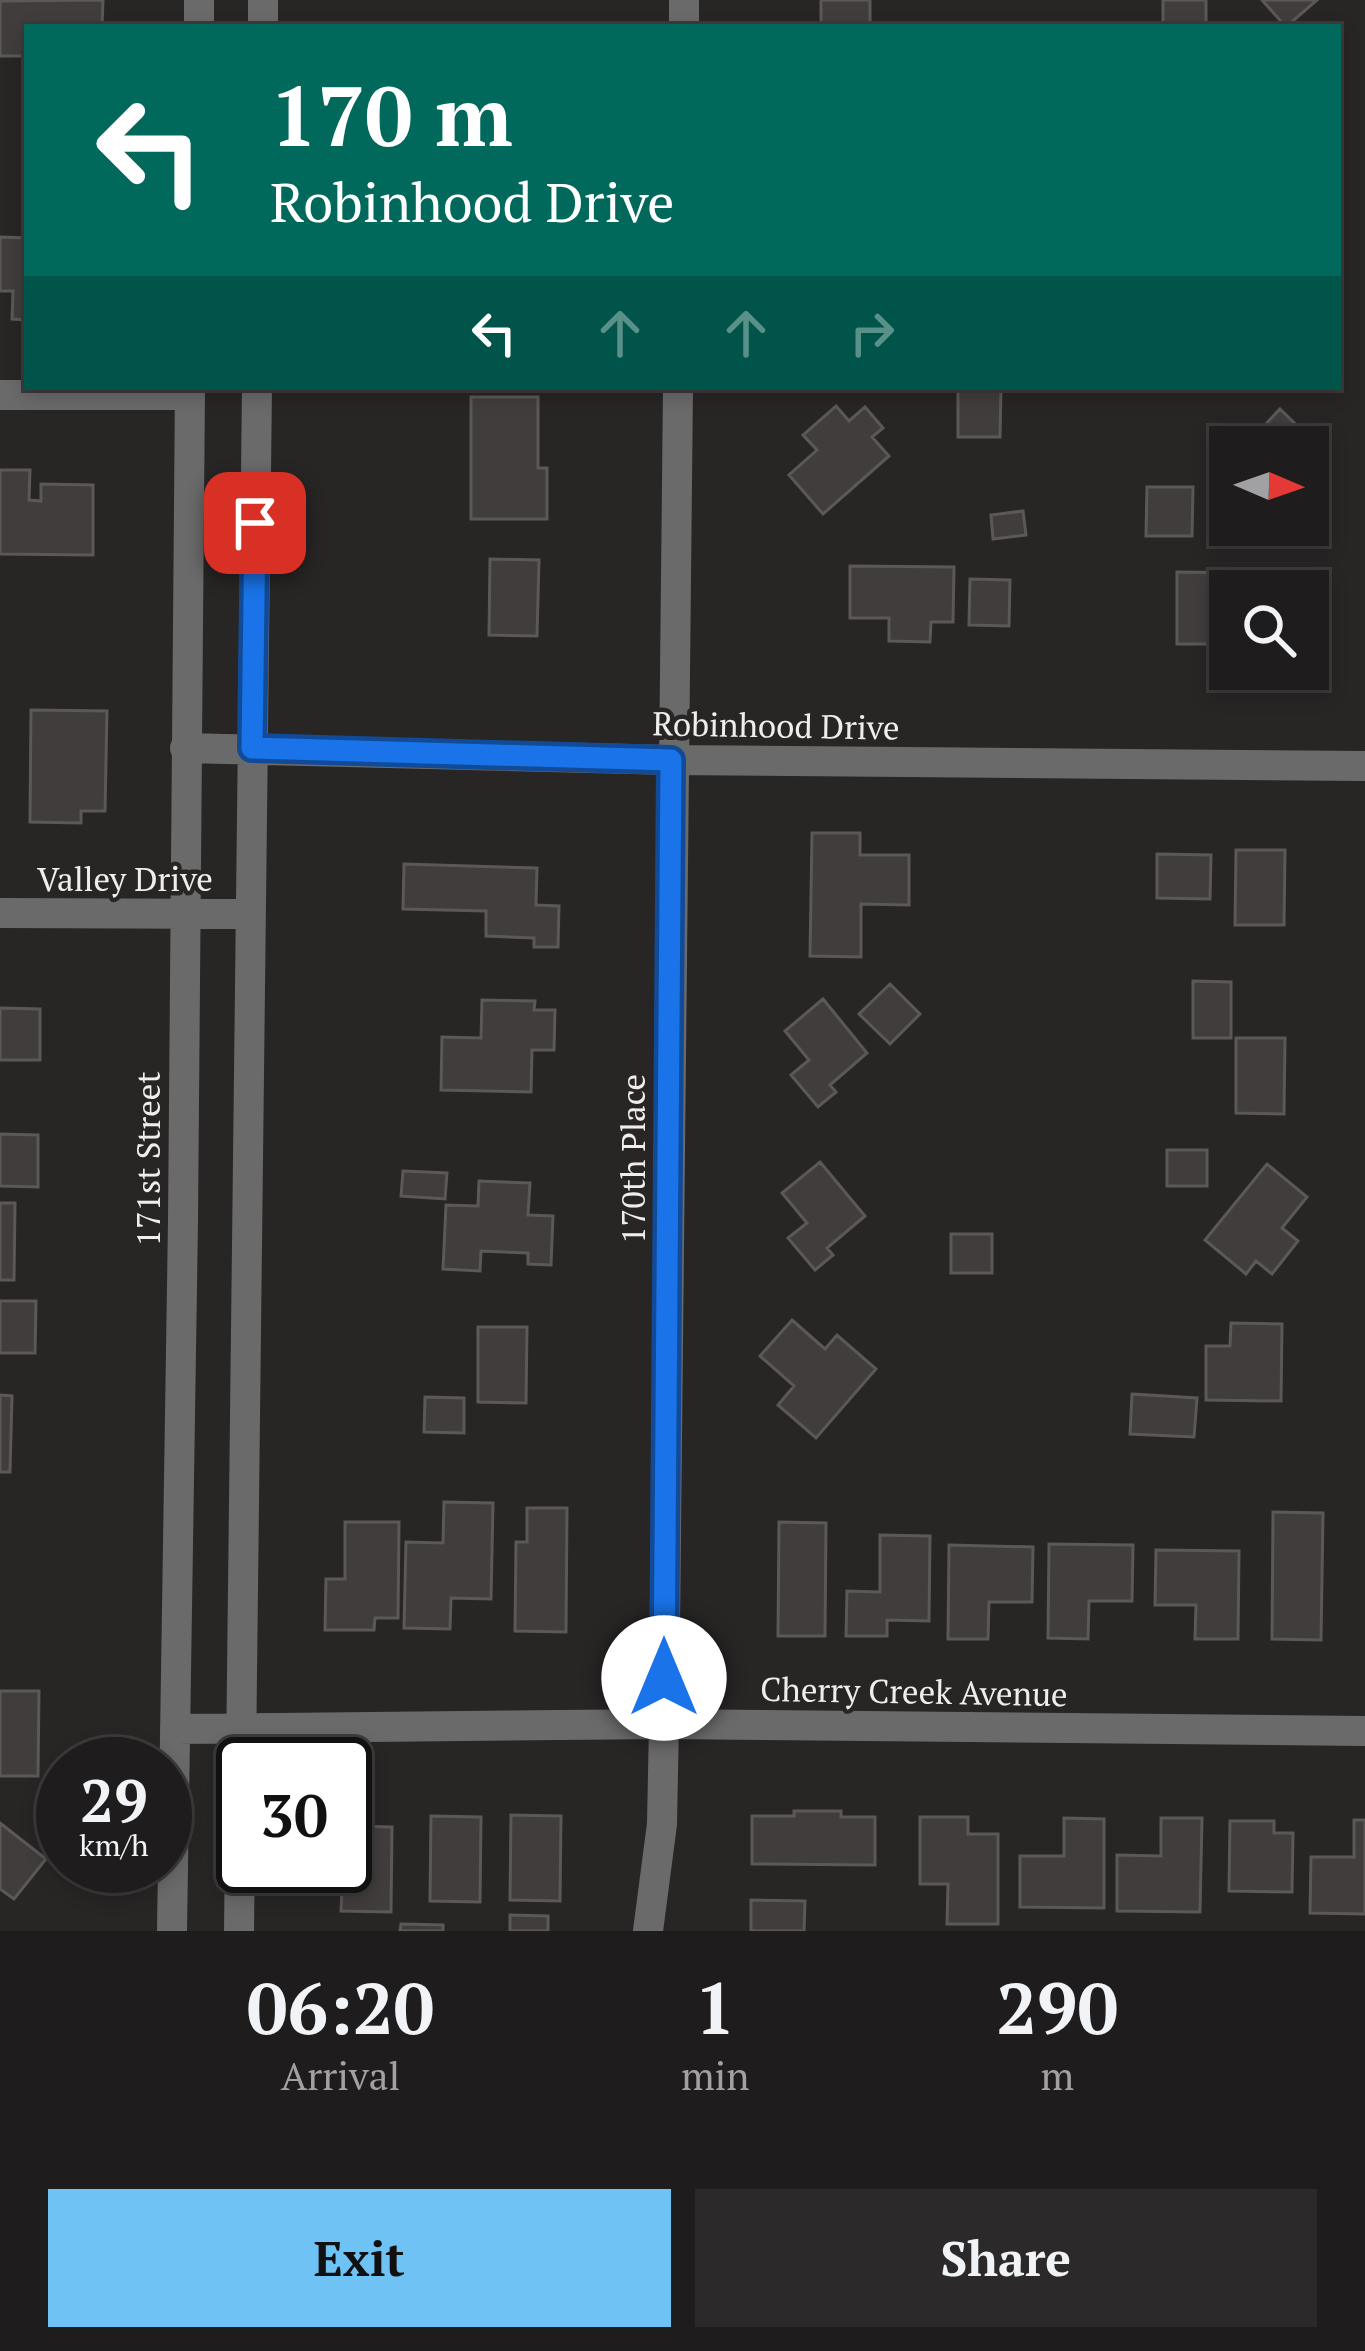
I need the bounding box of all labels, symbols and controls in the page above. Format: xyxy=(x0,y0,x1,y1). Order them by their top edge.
text: 170 m xyxy=(270,59,513,170)
icon: left xyxy=(72,72,228,228)
text: Robinhood Drive xyxy=(270,166,674,237)
icon: left xyxy=(461,300,527,366)
icon: ahead xyxy=(587,300,653,366)
icon: ahead xyxy=(713,300,779,366)
icon: right xyxy=(839,300,905,366)
north arrow xyxy=(1209,426,1329,546)
map controls xyxy=(1209,426,1329,690)
pin xyxy=(204,472,306,574)
icon: arrive xyxy=(222,490,288,556)
button: search xyxy=(1209,570,1329,690)
street label: Robinhood Drive xyxy=(652,701,900,749)
street label: Valley Drive xyxy=(37,857,213,900)
street label: 171st Street xyxy=(126,1071,169,1247)
street label: 170th Place xyxy=(611,1074,654,1244)
position arrow xyxy=(601,1615,727,1741)
street label: Cherry Creek Avenue xyxy=(760,1667,1068,1715)
speed limit sign: 30 xyxy=(216,1737,372,1893)
text: 29 xyxy=(80,1760,148,1839)
text: km/h xyxy=(79,1825,149,1865)
text: 06:20 xyxy=(247,1959,434,2055)
text: 1 xyxy=(695,1959,736,2055)
text: 290 xyxy=(996,1959,1118,2055)
text: Arrival xyxy=(281,2049,400,2101)
text: min xyxy=(681,2049,749,2101)
text: m xyxy=(1040,2049,1074,2101)
button: Exit xyxy=(48,2189,671,2327)
button: Share xyxy=(695,2189,1317,2327)

